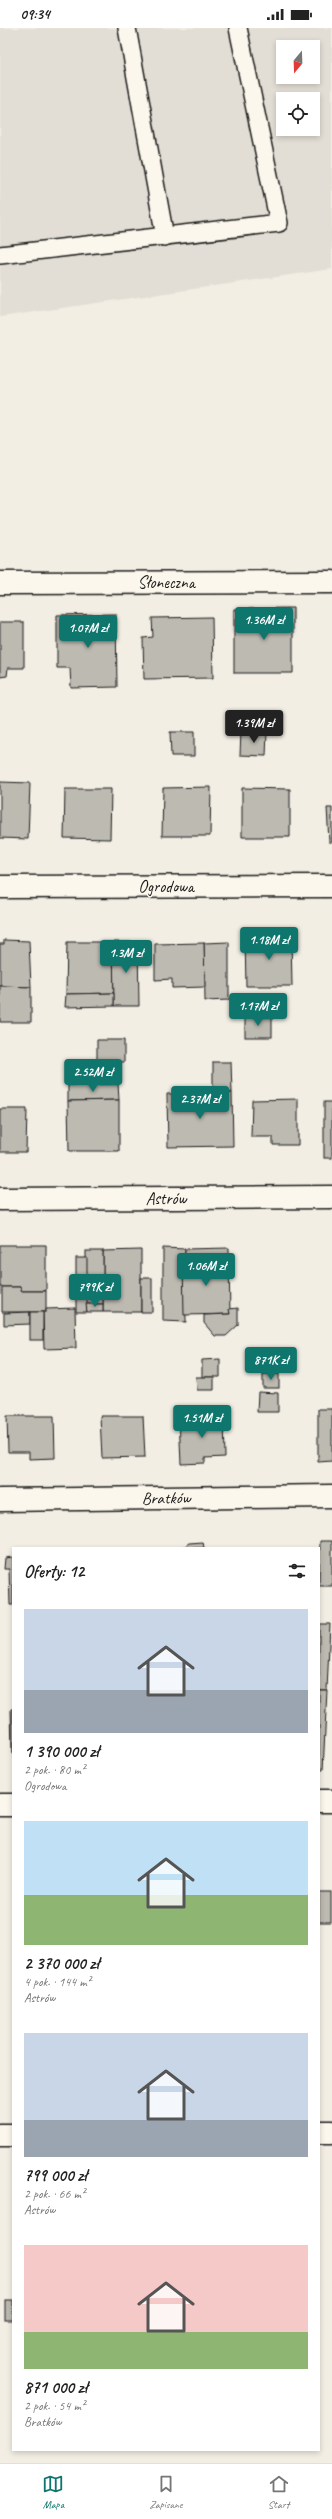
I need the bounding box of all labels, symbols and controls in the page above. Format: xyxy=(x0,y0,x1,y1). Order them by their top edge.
text: 09:34 xyxy=(20,5,50,24)
north arrow xyxy=(276,40,320,84)
map controls xyxy=(276,40,320,136)
button: locate xyxy=(276,92,320,136)
street label: Słoneczna xyxy=(137,572,197,593)
pin: 1.36M zł xyxy=(223,607,305,641)
text: 1.36M zł xyxy=(244,612,284,628)
pin: 1.07M zł xyxy=(47,615,129,649)
text: 1.07M zł xyxy=(68,620,108,636)
pin: 1.39M zł xyxy=(213,710,295,744)
text: 1.39M zł xyxy=(234,715,274,731)
street label: Ogrodowa xyxy=(138,876,196,897)
pin: 1.18M zł xyxy=(228,927,310,961)
text: 1.18M zł xyxy=(249,932,289,948)
pin: 1.3M zł xyxy=(89,940,163,974)
text: 1.3M zł xyxy=(109,945,143,961)
pin: 1.17M zł xyxy=(217,993,299,1027)
text: 1.17M zł xyxy=(238,998,278,1014)
pin: 2.52M zł xyxy=(52,1059,134,1093)
text: 2.52M zł xyxy=(73,1064,113,1080)
pin: 2.37M zł xyxy=(159,1086,241,1120)
text: 2.37M zł xyxy=(180,1091,220,1107)
street label: Astrów xyxy=(146,1188,188,1209)
pin: 1.06M zł xyxy=(165,1253,247,1287)
text: 1.06M zł xyxy=(186,1258,226,1274)
pin: 799K zł xyxy=(58,1274,132,1308)
text: 799K zł xyxy=(78,1279,112,1295)
pin: 871K zł xyxy=(234,1347,308,1381)
text: 871K zł xyxy=(254,1352,288,1368)
pin: 1.51M zł xyxy=(161,1405,243,1439)
text: 1.51M zł xyxy=(182,1410,222,1426)
street label: Bratków xyxy=(141,1487,192,1509)
icon: filters xyxy=(286,1560,308,1582)
text: Oferty: 12 xyxy=(24,1561,84,1582)
icon: home xyxy=(130,1635,202,1707)
text: 1 390 000 zł xyxy=(24,1741,99,1762)
text: 2 pok. · 80 m² xyxy=(24,1762,85,1778)
text: Ogrodowa xyxy=(24,1778,66,1794)
icon: home xyxy=(130,1847,202,1919)
text: 2 370 000 zł xyxy=(24,1953,99,1974)
text: 4 pok. · 144 m² xyxy=(24,1974,91,1990)
text: Astrów xyxy=(24,1990,55,2006)
icon: home xyxy=(130,2059,202,2131)
text: 799 000 zł xyxy=(24,2165,87,2186)
text: 2 pok. · 66 m² xyxy=(24,2186,85,2202)
text: Astrów xyxy=(24,2202,55,2218)
icon: home xyxy=(130,2271,202,2343)
text: 871 000 zł xyxy=(24,2377,87,2398)
text: 2 pok. · 54 m² xyxy=(24,2398,85,2414)
text: Bratków xyxy=(24,2414,61,2430)
tab: Mapa xyxy=(42,2473,64,2511)
tab: Zapisane xyxy=(149,2473,183,2511)
tab: Start xyxy=(268,2473,290,2511)

